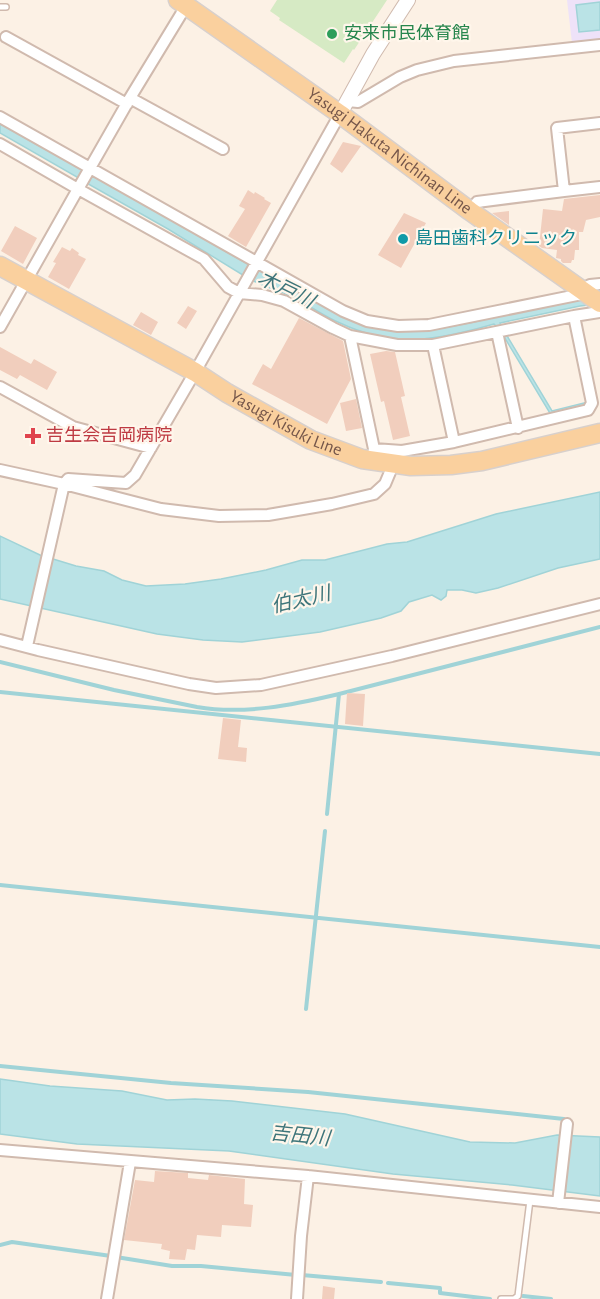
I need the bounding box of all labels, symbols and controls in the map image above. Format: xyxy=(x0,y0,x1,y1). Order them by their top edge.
place label: 安来市民体育館 xyxy=(344,24,470,43)
marker: 安来市民体育館 xyxy=(325,27,339,41)
street label: Yasugi Hakuta Nichinan Line xyxy=(304,85,475,218)
place label: 島田歯科クリニック xyxy=(415,228,577,248)
marker: 島田歯科クリニック xyxy=(396,232,410,246)
water label: 木戸川 xyxy=(255,267,320,313)
street label: Yasugi Kisuki Line xyxy=(227,388,345,460)
place label: 吉生会吉岡病院 xyxy=(46,426,172,445)
marker: 吉生会吉岡病院 xyxy=(24,427,42,445)
water label: 伯太川 xyxy=(269,582,334,616)
water label: 吉田川 xyxy=(269,1122,333,1149)

